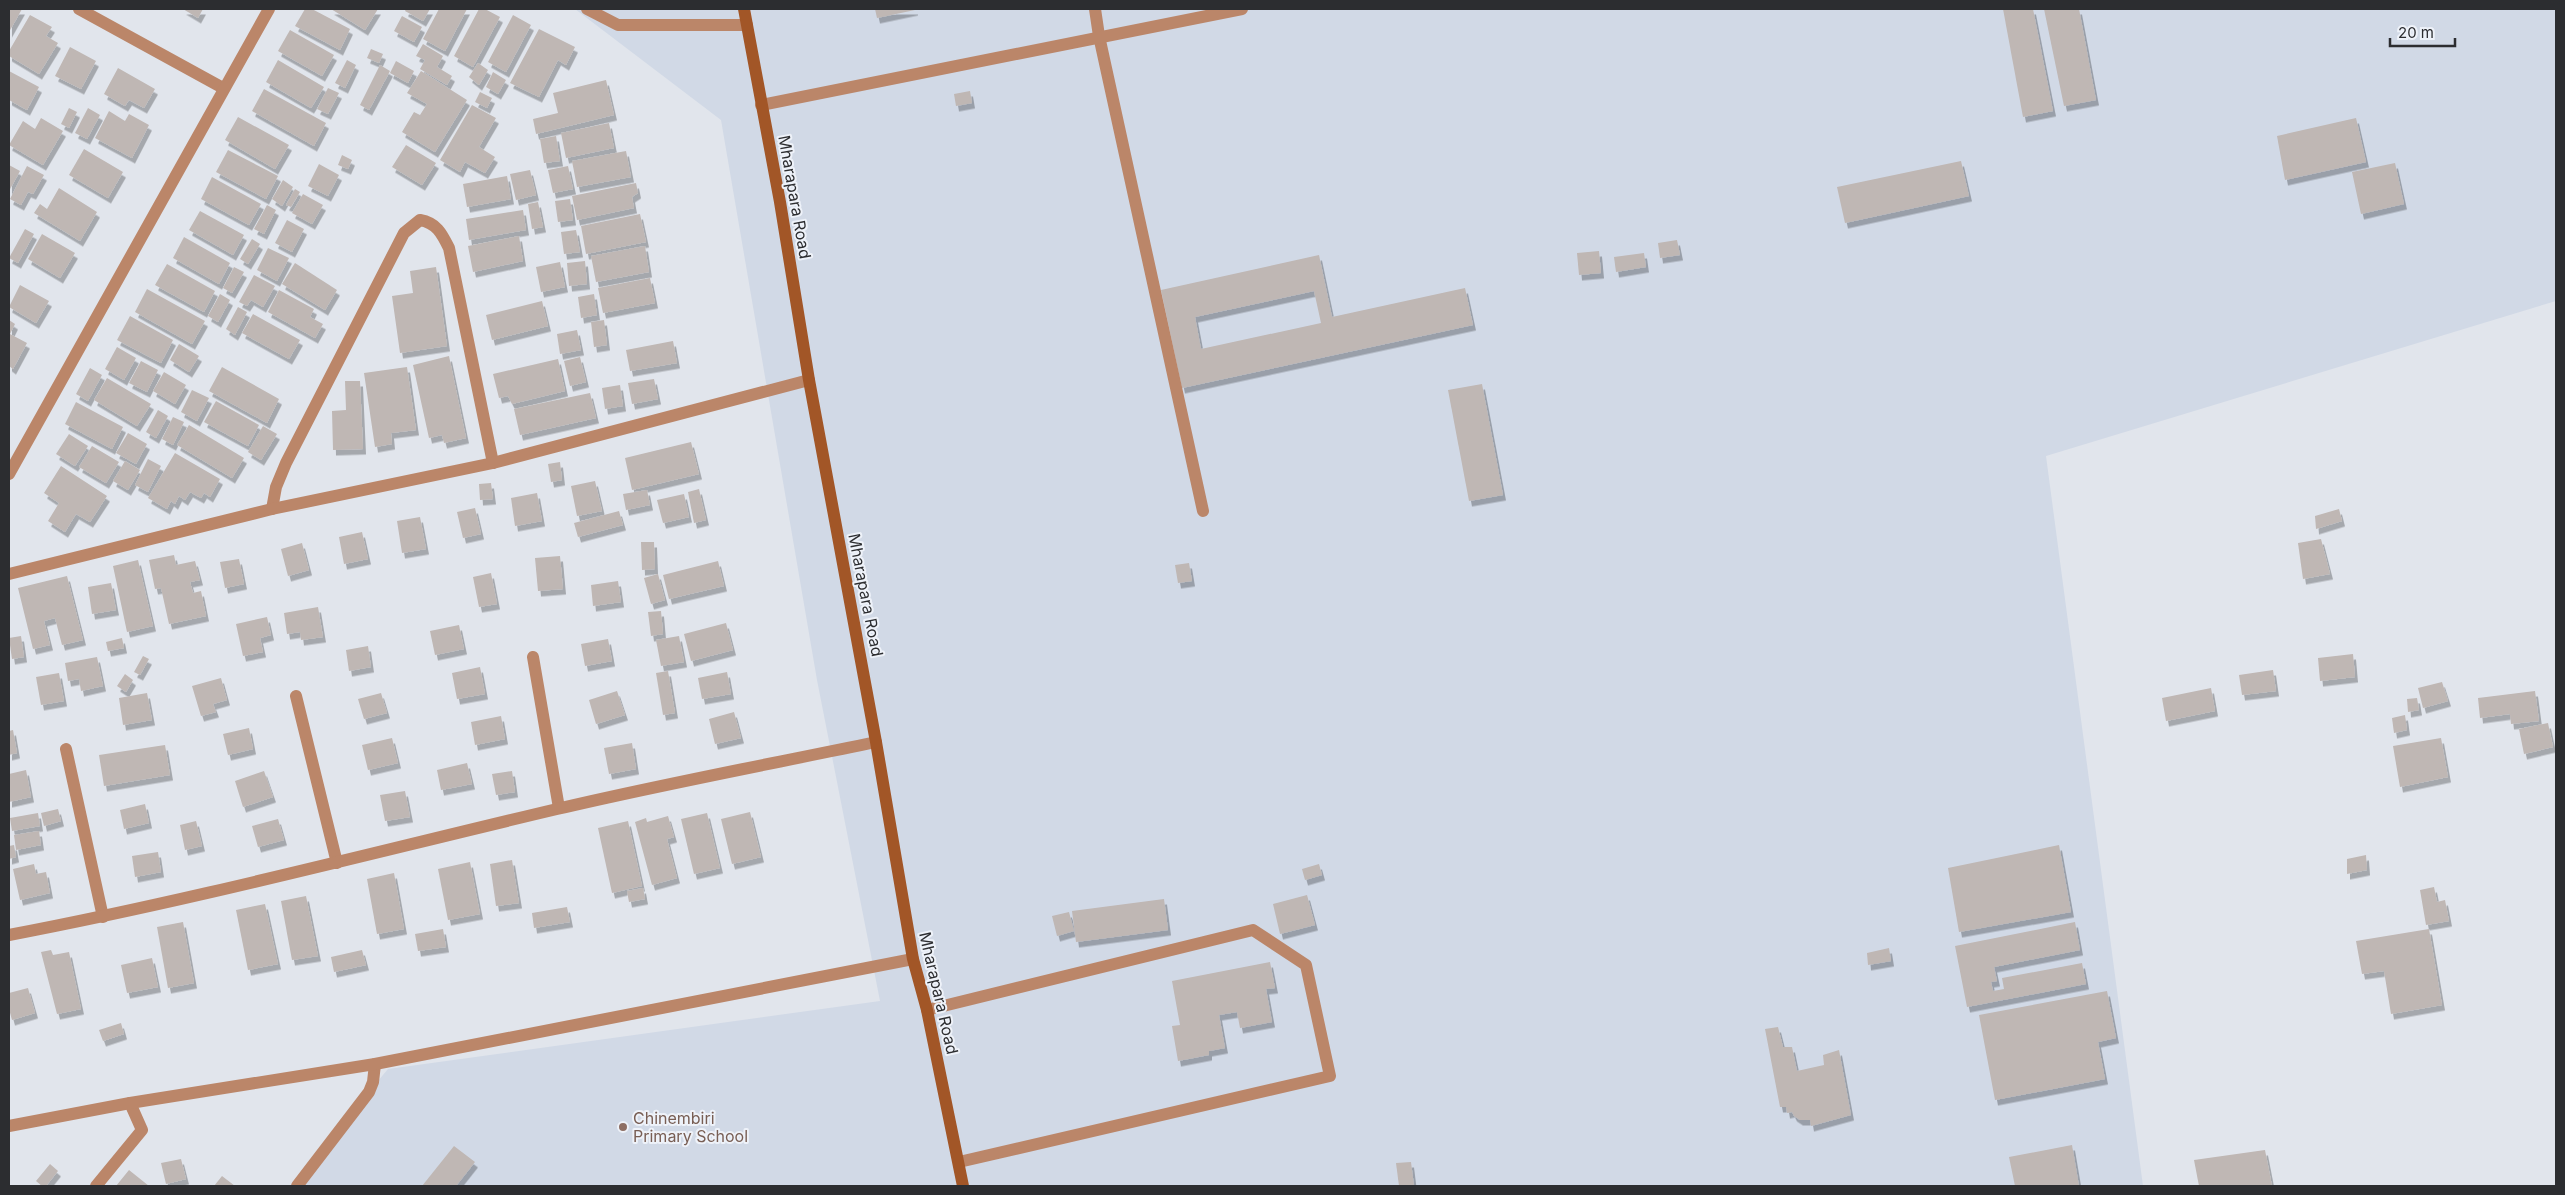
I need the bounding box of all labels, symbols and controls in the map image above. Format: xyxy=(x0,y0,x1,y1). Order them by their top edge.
scale bar xyxy=(2390,15,2455,47)
text: 20 m xyxy=(2398,23,2434,42)
street label: Mharapara Road xyxy=(774,134,816,260)
street label: Mharapara Road xyxy=(844,532,888,658)
street label: Mharapara Road xyxy=(915,930,963,1056)
place label: Chinembiri Primary School xyxy=(633,1108,748,1146)
marker: Chinembiri Primary School xyxy=(617,1121,629,1133)

